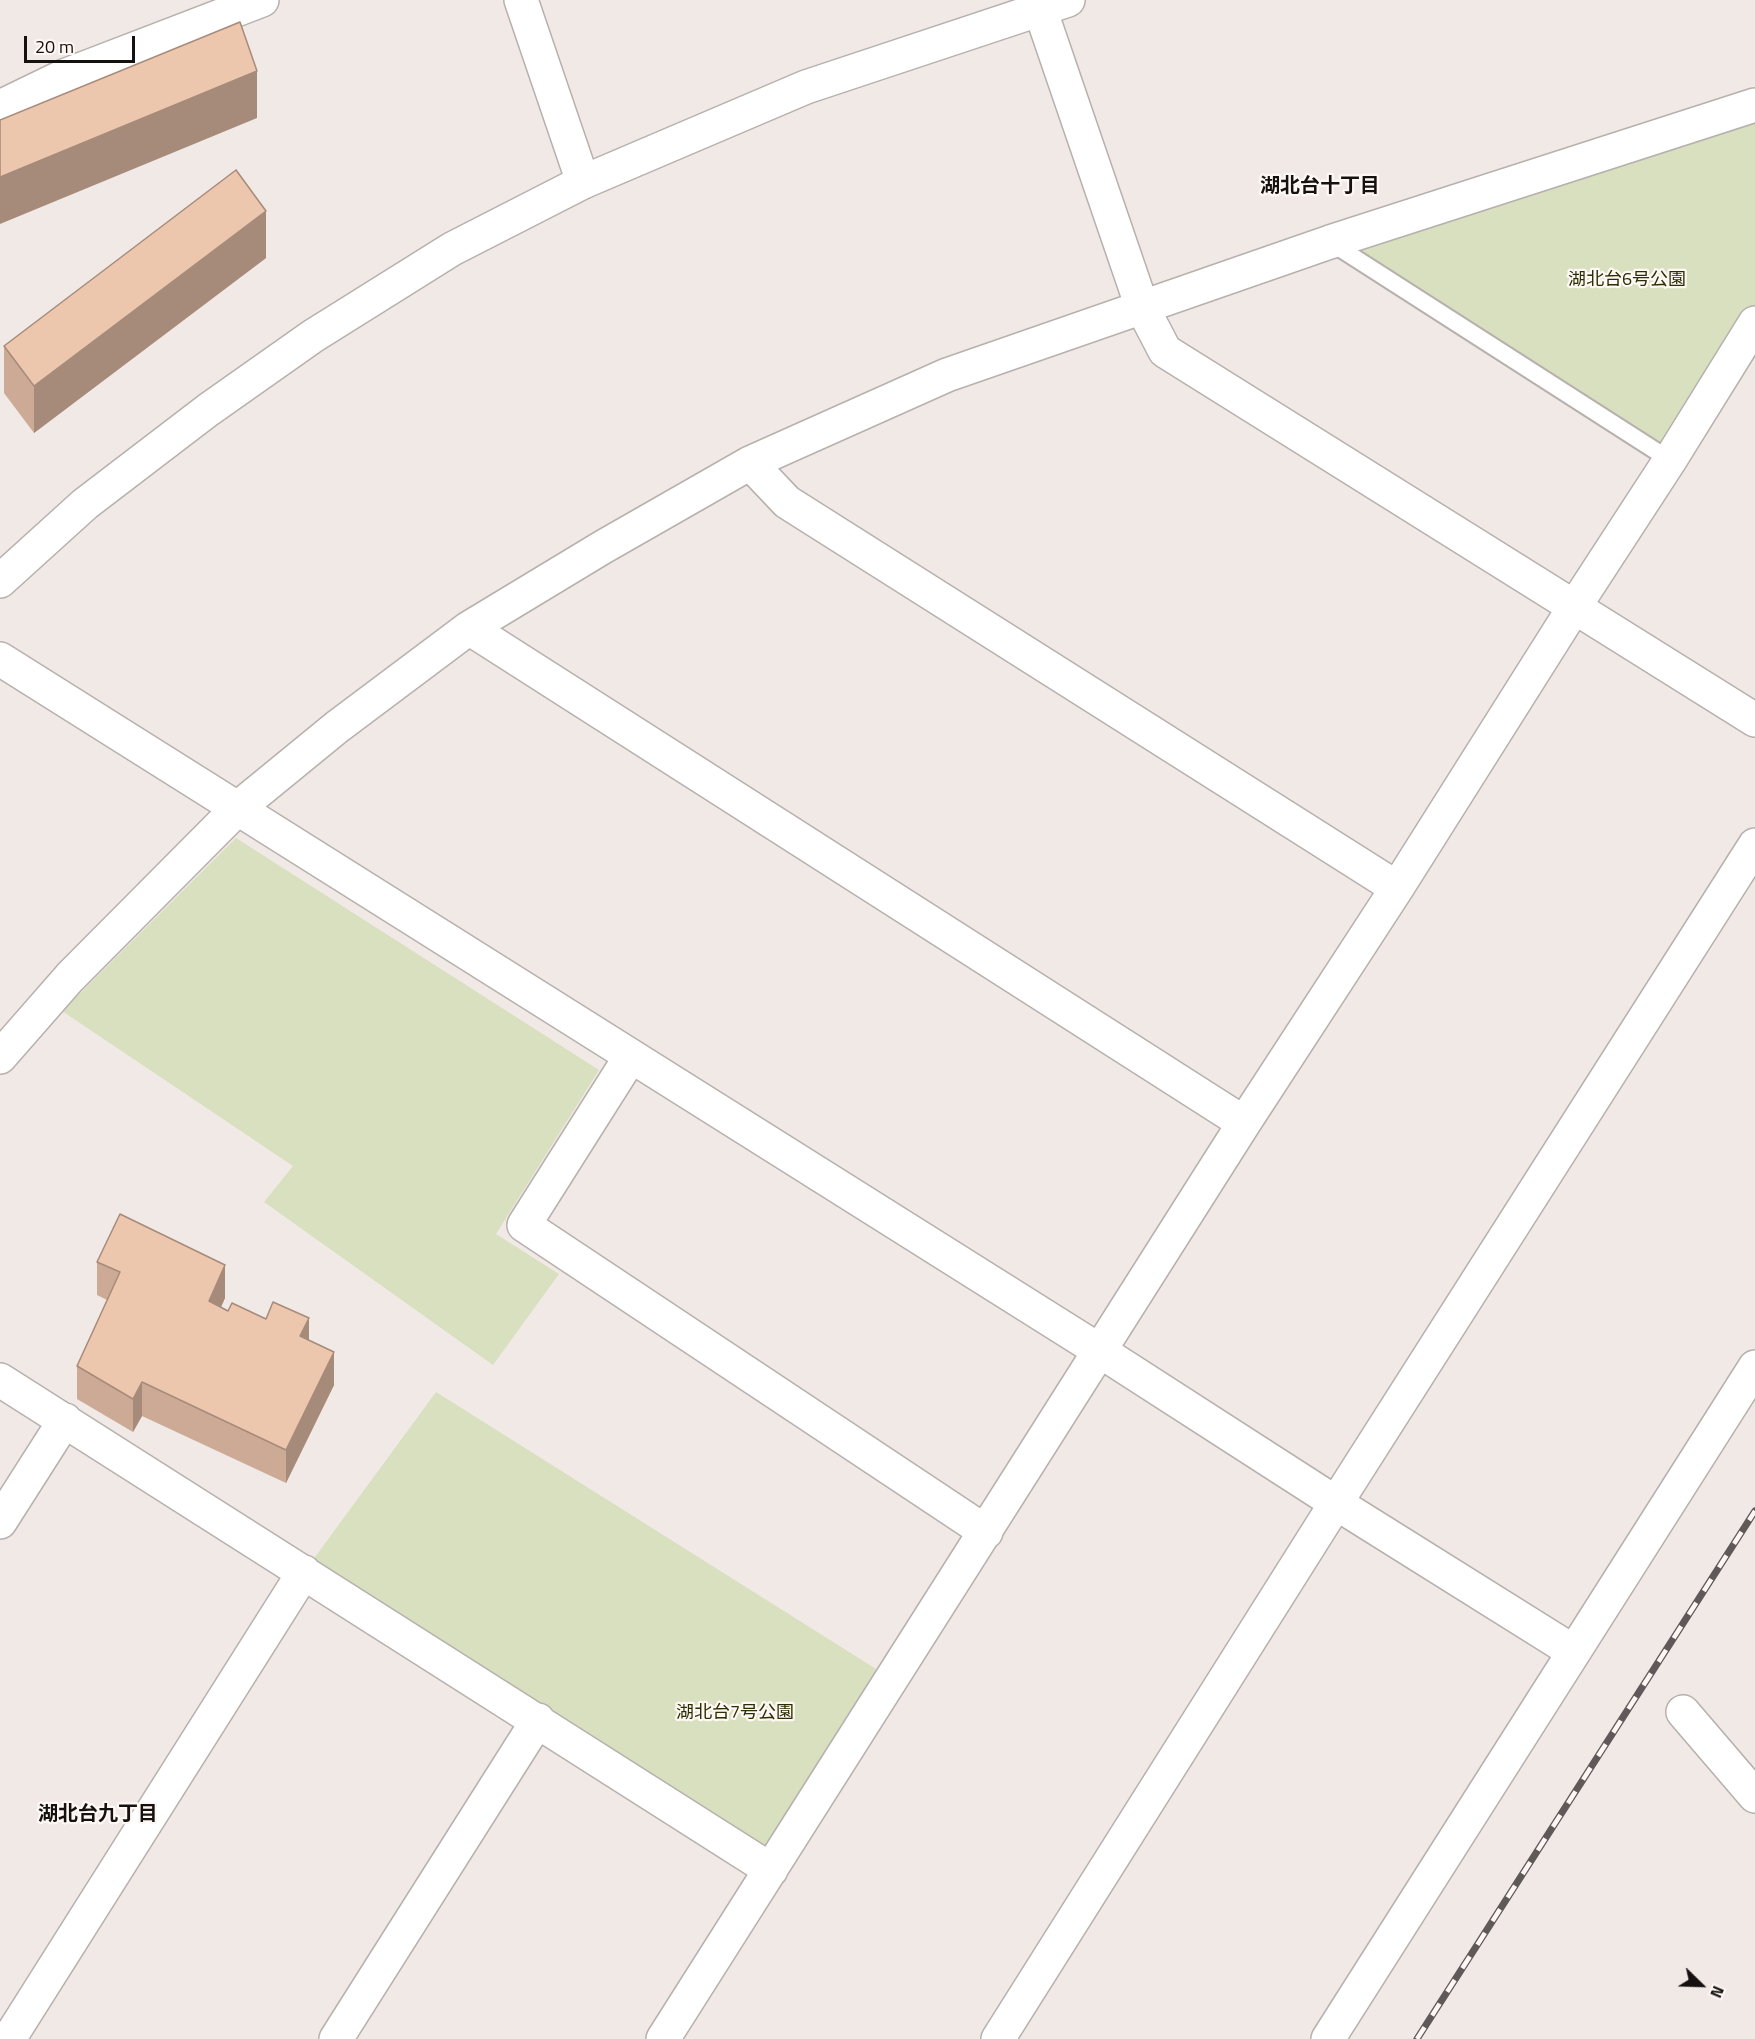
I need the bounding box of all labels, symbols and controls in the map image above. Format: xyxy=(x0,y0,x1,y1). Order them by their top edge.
scale bar xyxy=(27,24,138,62)
text: 20 m xyxy=(35,33,74,60)
district label: 湖北台十丁目 xyxy=(1260,175,1380,199)
park label: 湖北台6号公園 xyxy=(1568,270,1686,292)
park label: 湖北台7号公園 xyxy=(676,1703,794,1725)
district label: 湖北台九丁目 xyxy=(38,1803,158,1827)
north arrow xyxy=(1671,1955,1731,2015)
text: N xyxy=(1704,1982,1731,2002)

